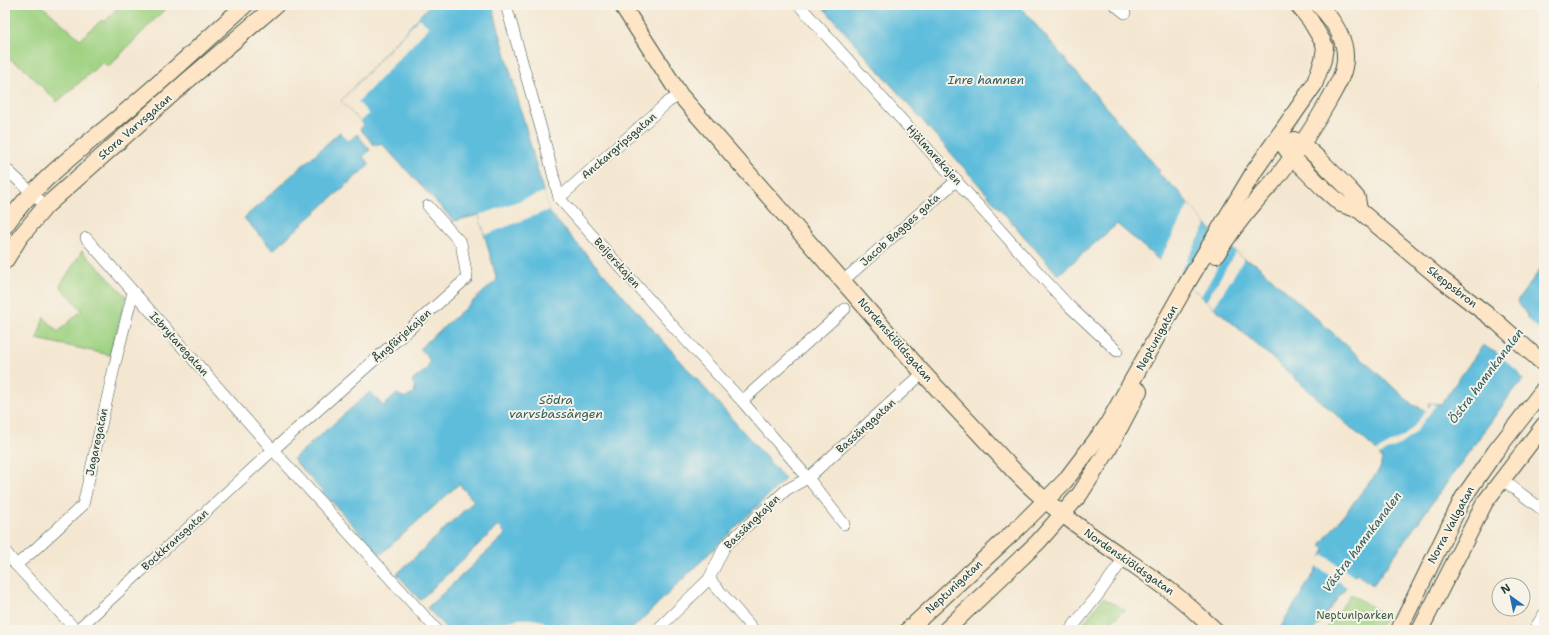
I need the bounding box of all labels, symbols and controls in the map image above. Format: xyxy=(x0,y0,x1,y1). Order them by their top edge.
water label: Inre hamnen xyxy=(947,72,1024,88)
street label: Stora Varvsgatan xyxy=(95,91,175,163)
street label: Anckargripsgatan xyxy=(578,109,660,183)
street label: Hjälmarekajen xyxy=(903,122,965,189)
street label: Jacob Bagges gata xyxy=(857,190,943,270)
street label: Beijerskajen xyxy=(590,235,644,292)
street label: Skeppsbron xyxy=(1424,263,1481,312)
street label: Nordenskiöldsgatan xyxy=(854,295,936,385)
street label: Neptunigatan xyxy=(1133,302,1181,373)
street label: Ångfärjekajen xyxy=(369,305,435,366)
street label: Isbrytaregatan xyxy=(146,309,212,380)
water label: Östra hamnkanalen xyxy=(1445,325,1527,427)
water label: Södra varvsbassängen xyxy=(509,392,603,422)
street label: Bassänggatan xyxy=(833,395,899,457)
street label: Jagaregatan xyxy=(83,407,112,477)
street label: Norra Vallgatan xyxy=(1424,483,1478,566)
water label: Västra hamnkanalen xyxy=(1319,488,1405,596)
street label: Bassängkajen xyxy=(721,491,783,553)
street label: Bockkransgatan xyxy=(138,506,212,574)
street label: Nordenskiöldsgatan xyxy=(1081,525,1177,599)
street label: Neptunigatan xyxy=(922,557,986,617)
north arrow xyxy=(1491,577,1531,617)
text: N xyxy=(1498,580,1514,598)
park label: Neptuniparken xyxy=(1316,608,1394,623)

